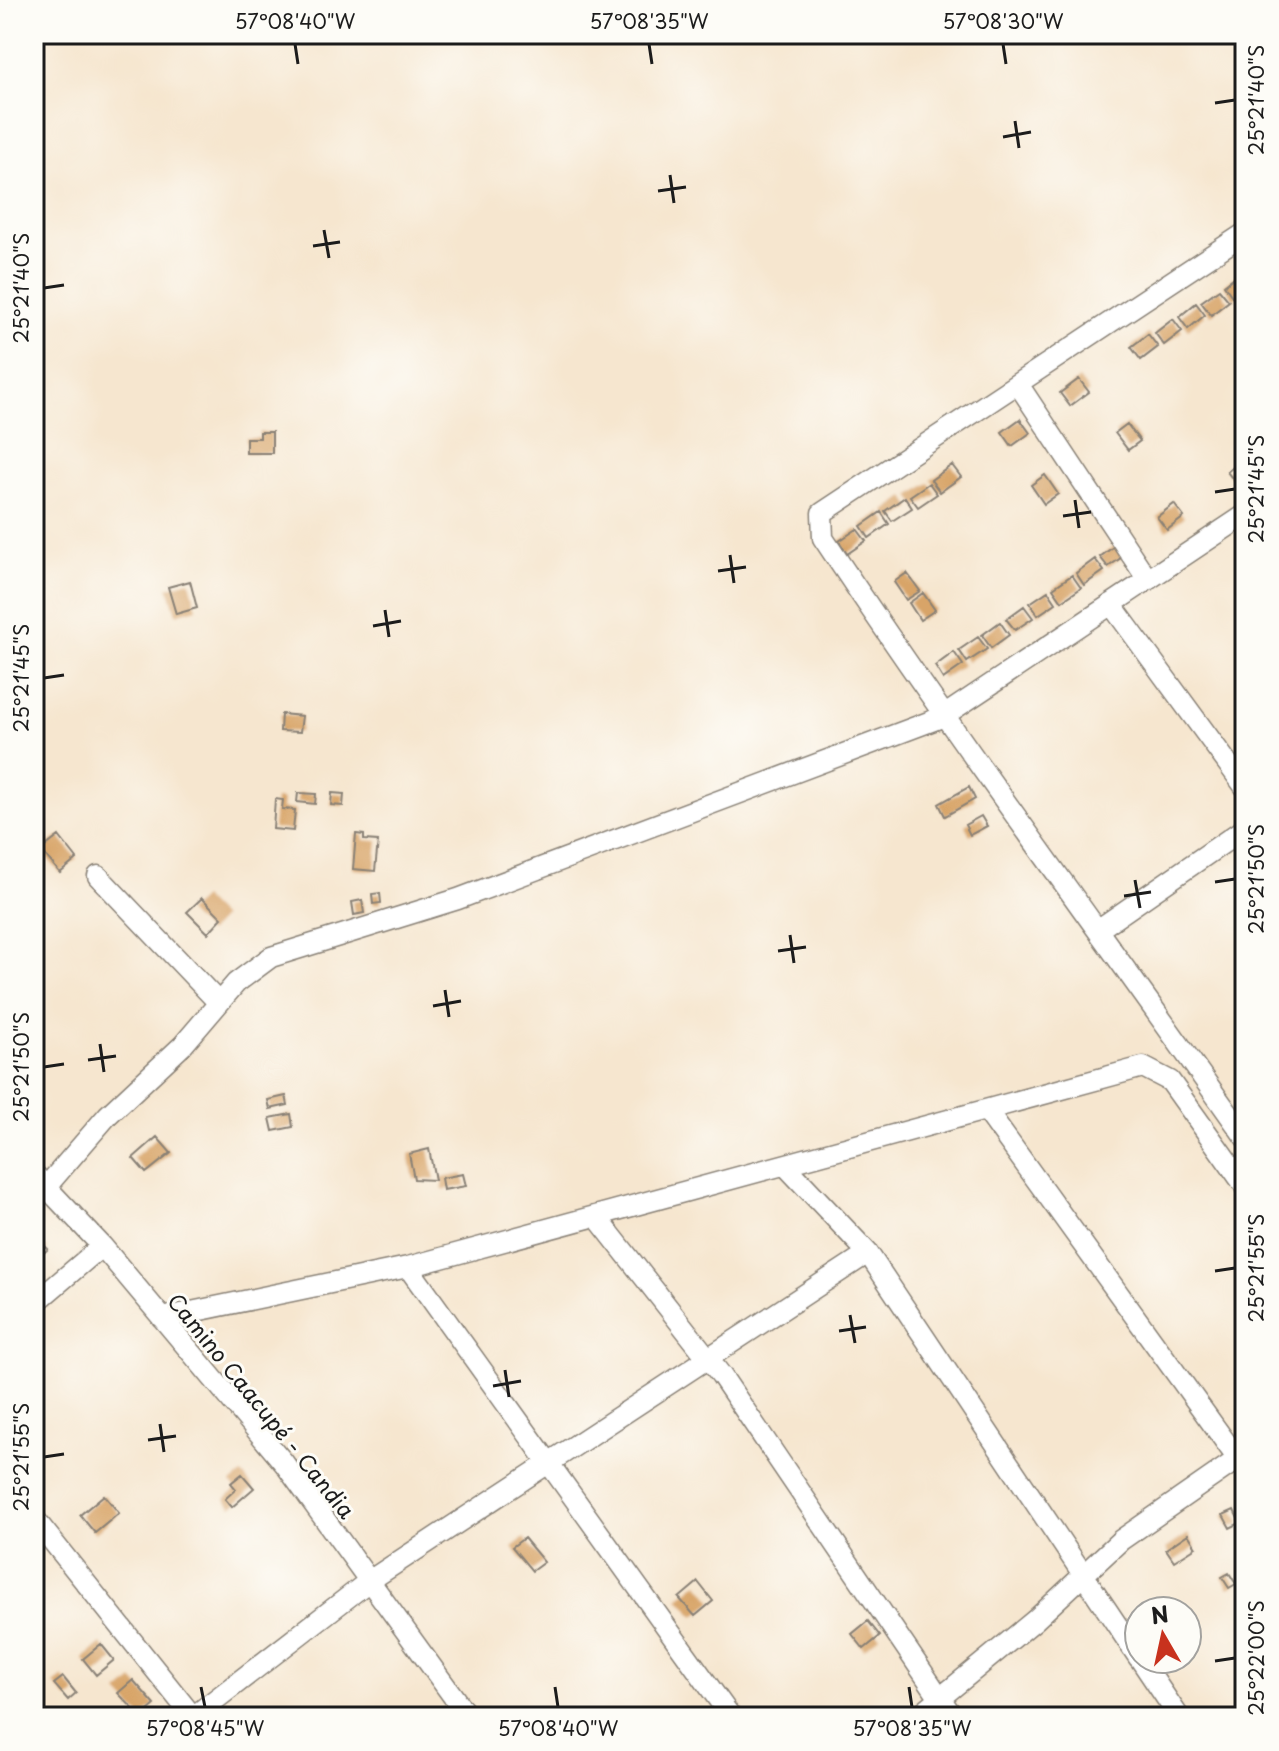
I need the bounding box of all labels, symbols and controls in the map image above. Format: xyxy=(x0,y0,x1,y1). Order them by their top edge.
text: 57°08'40"W xyxy=(235,6,356,36)
text: 57°08'35"W xyxy=(589,6,709,36)
text: 57°08'30"W xyxy=(942,6,1064,36)
text: 25°21'40"S xyxy=(1241,45,1271,155)
text: 25°21'40"S xyxy=(6,233,36,343)
text: 25°21'45"S xyxy=(1241,435,1271,543)
text: 25°21'45"S xyxy=(6,624,36,732)
text: 25°21'50"S xyxy=(1241,824,1271,934)
text: 25°21'50"S xyxy=(6,1012,36,1122)
text: 25°21'55"S xyxy=(1241,1213,1271,1323)
street label: Camino Caacupé - Candia xyxy=(160,1285,364,1525)
text: 25°21'55"S xyxy=(6,1402,36,1512)
north arrow xyxy=(1123,1595,1203,1675)
text: N xyxy=(1148,1596,1171,1631)
text: 25°22'00"S xyxy=(1241,1600,1271,1716)
text: 57°08'45"W xyxy=(146,1713,265,1743)
text: 57°08'40"W xyxy=(498,1713,619,1743)
text: 57°08'35"W xyxy=(852,1713,972,1743)

